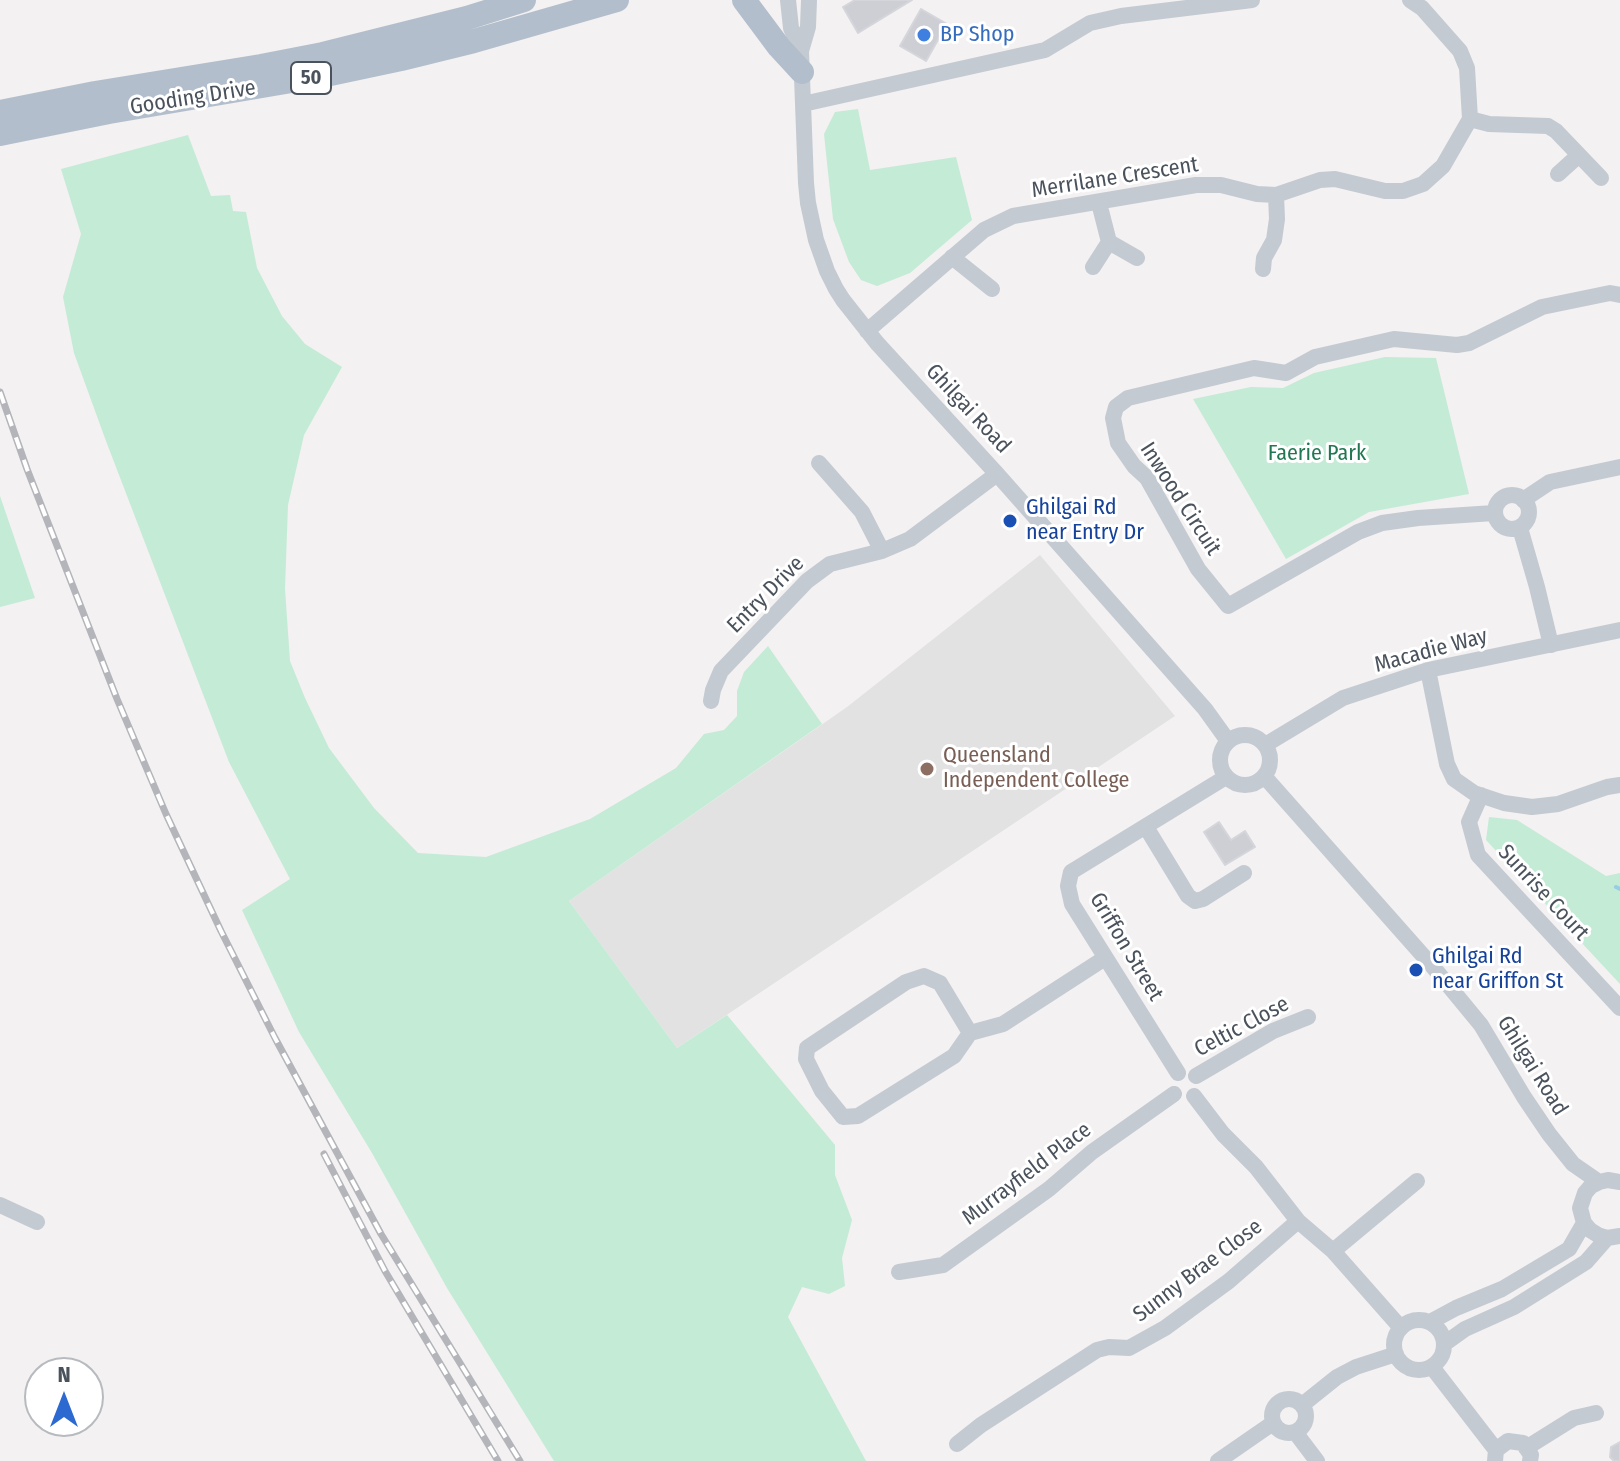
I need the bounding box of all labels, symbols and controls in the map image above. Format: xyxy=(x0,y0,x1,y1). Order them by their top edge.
place label: BP Shop xyxy=(940,22,1014,48)
marker: BP Shop xyxy=(915,26,933,44)
road number: 50 xyxy=(291,62,331,94)
street label: Gooding Drive xyxy=(128,75,258,121)
street label: Merrilane Crescent xyxy=(1030,152,1200,204)
street label: Ghilgai Road xyxy=(920,359,1016,459)
street label: Inwood Circuit xyxy=(1134,438,1226,560)
park label: Faerie Park xyxy=(1268,441,1366,467)
place label: Ghilgai Rd near Entry Dr xyxy=(1026,495,1144,546)
marker: Ghilgai Rd near Entry Dr xyxy=(1001,512,1019,530)
street label: Entry Drive xyxy=(722,551,810,639)
street label: Macadie Way xyxy=(1372,623,1490,679)
place label: Queensland Independent College xyxy=(943,743,1129,794)
marker: Queensland Independent College xyxy=(918,760,936,778)
street label: Sunrise Court xyxy=(1492,840,1594,946)
street label: Griffon Street xyxy=(1083,888,1169,1006)
place label: Ghilgai Rd near Griffon St xyxy=(1432,944,1563,996)
marker: Ghilgai Rd near Griffon St xyxy=(1407,961,1425,979)
street label: Celtic Close xyxy=(1190,991,1294,1063)
street label: Ghilgai Road xyxy=(1491,1011,1573,1121)
street label: Murrayfield Place xyxy=(957,1117,1097,1231)
street label: Sunny Brae Close xyxy=(1128,1214,1268,1328)
north arrow xyxy=(24,1357,104,1437)
text: N xyxy=(57,1361,71,1388)

